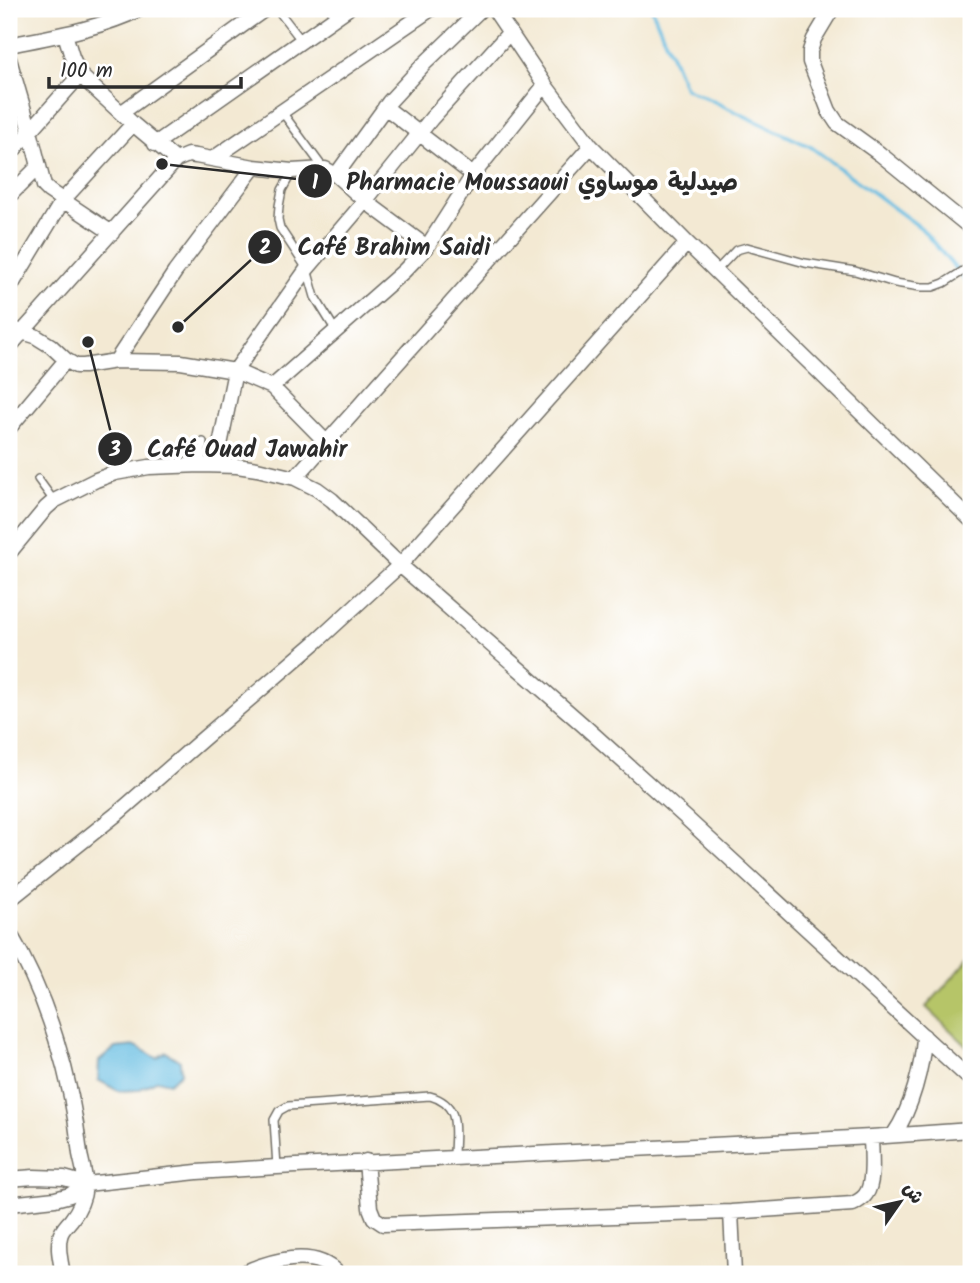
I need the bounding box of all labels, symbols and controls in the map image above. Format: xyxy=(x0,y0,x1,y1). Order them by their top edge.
scale bar xyxy=(49,46,242,90)
text: 100 m xyxy=(60,55,113,88)
callout: Pharmacie Moussaoui صيدلية موساوي xyxy=(297,159,752,204)
text: Pharmacie Moussaoui صيدلية موساوي xyxy=(346,164,738,203)
text: 1 xyxy=(312,167,319,200)
callout: Café Brahim Saidi xyxy=(248,224,504,269)
text: Café Brahim Saidi xyxy=(297,229,491,268)
text: 2 xyxy=(259,232,271,265)
callout: Café Ouad Jawahir xyxy=(97,426,361,471)
text: Café Ouad Jawahir xyxy=(147,431,348,470)
text: 3 xyxy=(108,434,121,467)
north arrow xyxy=(864,1168,934,1238)
text: ش xyxy=(894,1177,931,1211)

